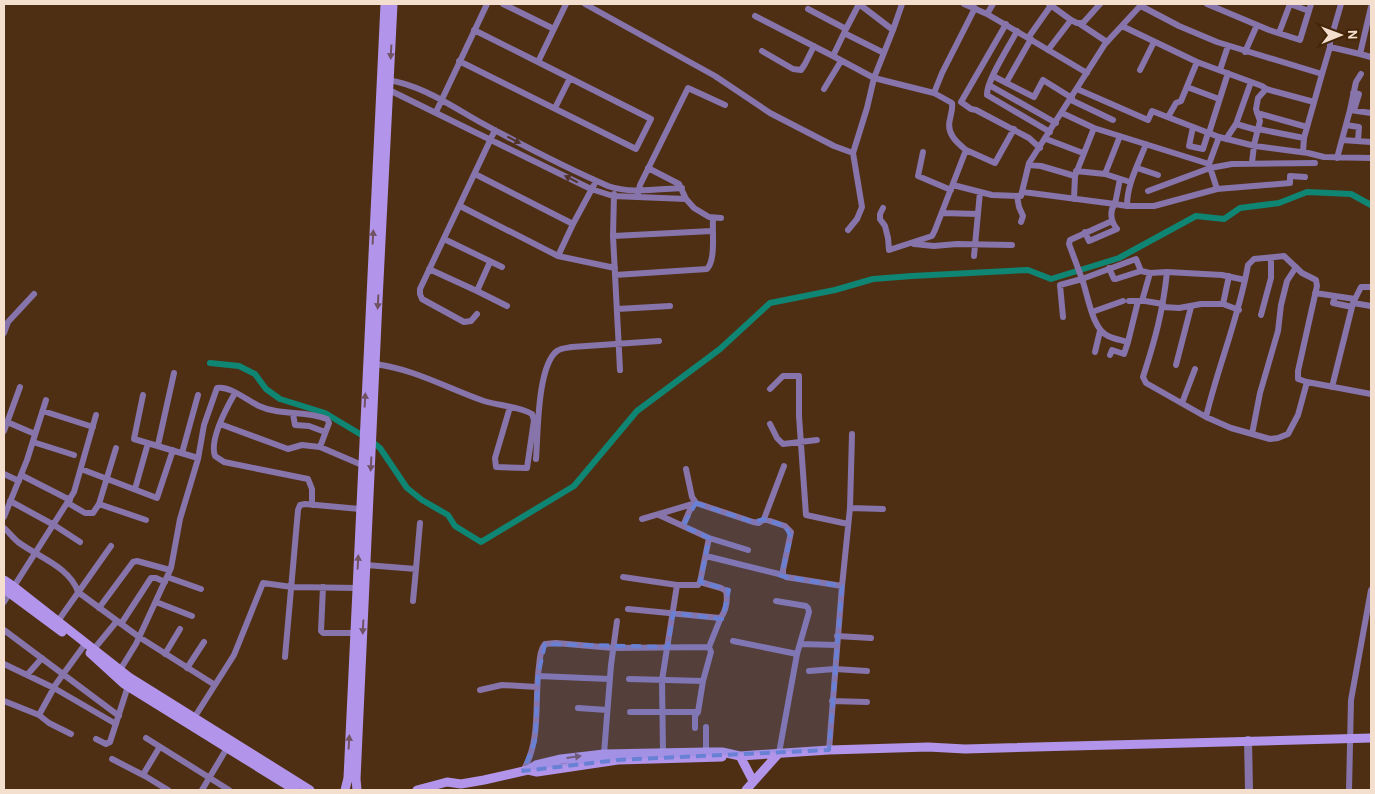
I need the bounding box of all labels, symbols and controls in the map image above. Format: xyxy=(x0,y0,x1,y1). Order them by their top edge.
north arrow xyxy=(1315,10,1365,60)
text: N xyxy=(1344,30,1361,40)
one-way arrow xyxy=(386,45,394,61)
one-way arrow xyxy=(507,136,522,144)
one-way arrow xyxy=(564,175,578,183)
one-way arrow xyxy=(369,229,377,245)
one-way arrow xyxy=(373,294,381,310)
one-way arrow xyxy=(361,391,369,407)
one-way arrow xyxy=(366,457,374,473)
one-way arrow xyxy=(354,554,362,570)
one-way arrow xyxy=(359,619,367,635)
one-way arrow xyxy=(346,733,354,749)
one-way arrow xyxy=(567,753,583,761)

